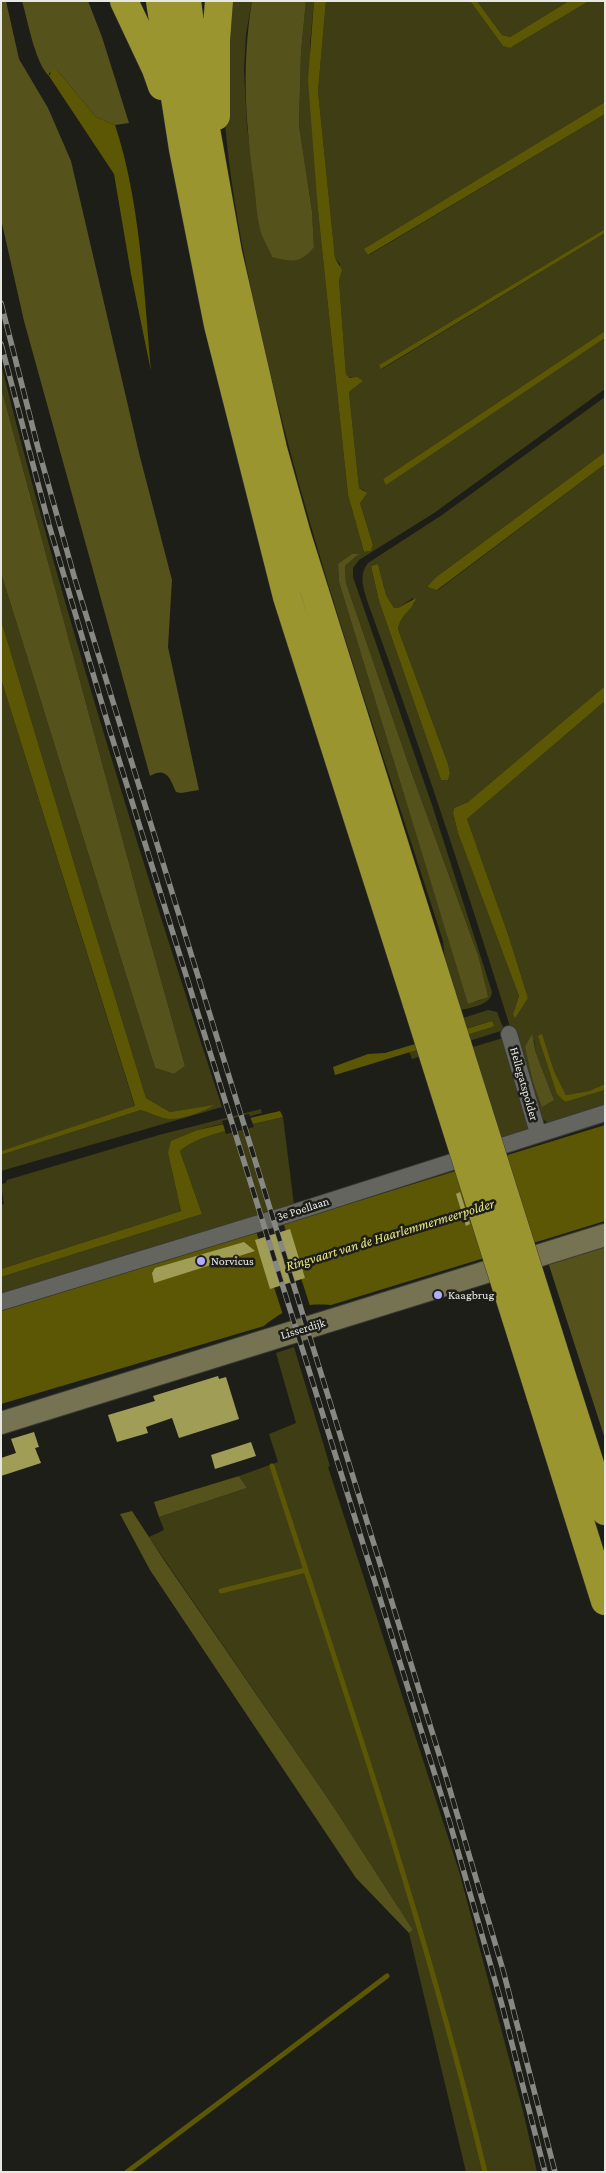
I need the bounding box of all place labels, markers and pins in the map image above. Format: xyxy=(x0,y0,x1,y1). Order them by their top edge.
place label: Norvicus xyxy=(211,1254,254,1268)
marker: Norvicus xyxy=(195,1255,207,1267)
place label: Kaagbrug xyxy=(448,1288,494,1302)
marker: Kaagbrug xyxy=(432,1289,444,1301)

